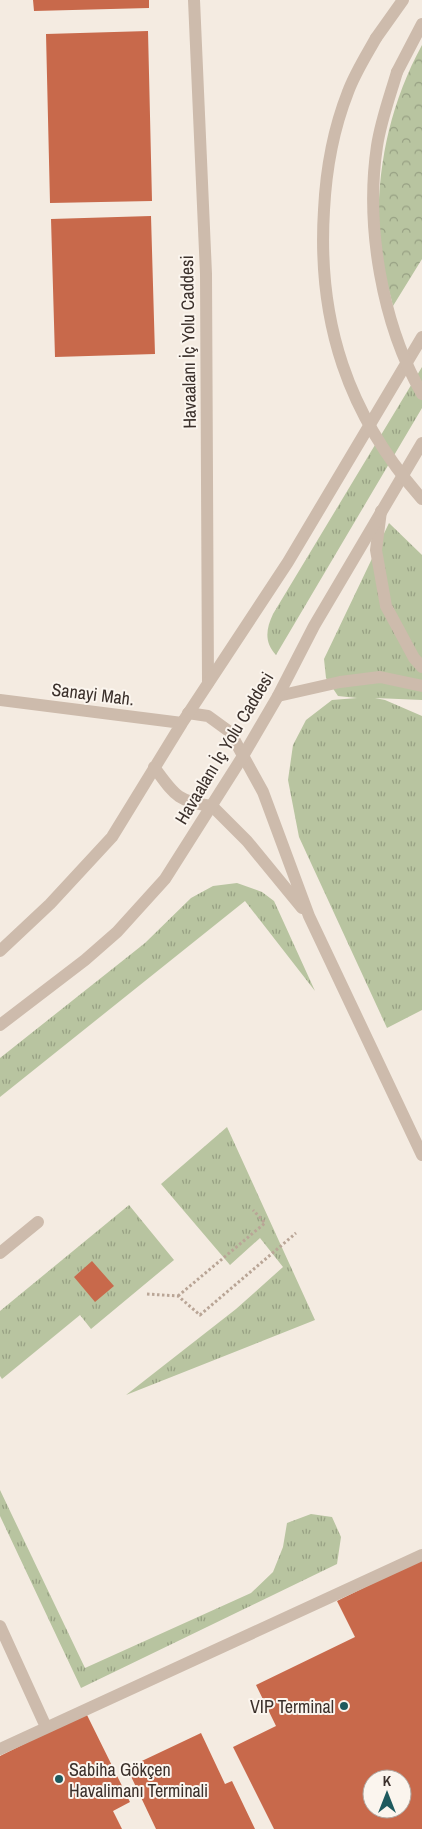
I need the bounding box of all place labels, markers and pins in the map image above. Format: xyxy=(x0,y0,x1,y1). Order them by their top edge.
place label: VIP Terminal xyxy=(250,1694,334,1719)
marker: VIP Terminal xyxy=(338,1700,350,1712)
place label: Sabiha Gökçen Havalimanı Terminali xyxy=(69,1757,208,1803)
marker: Sabiha Gökçen Havalimanı Terminali xyxy=(53,1773,65,1785)

